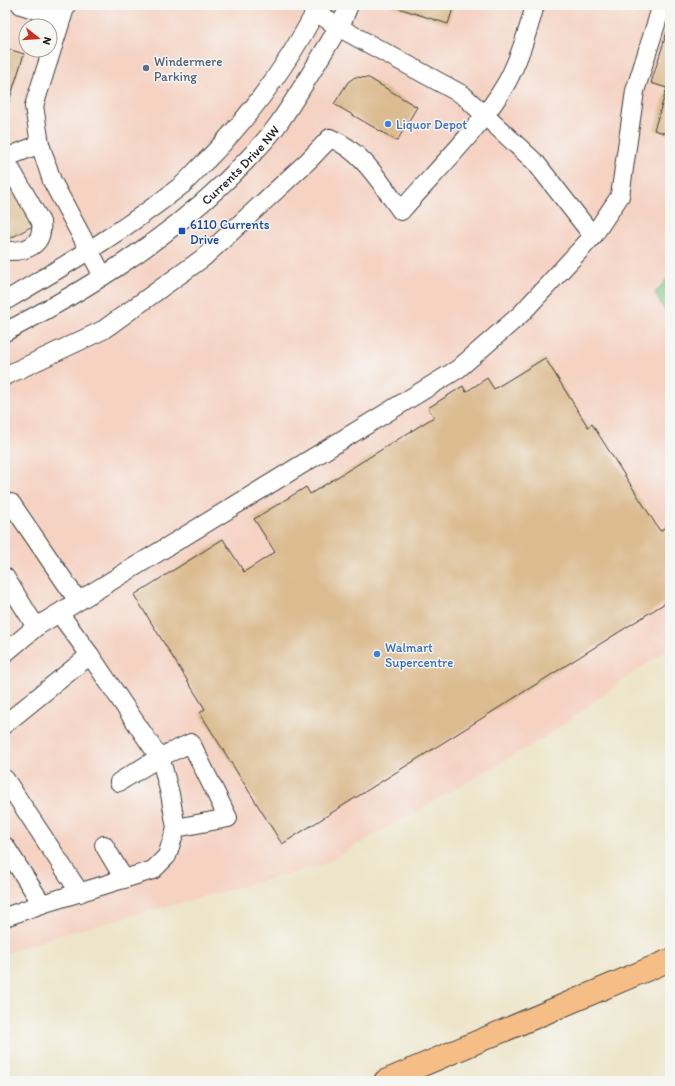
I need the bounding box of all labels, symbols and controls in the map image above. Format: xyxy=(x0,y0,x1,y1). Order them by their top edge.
north arrow xyxy=(18,18,58,58)
text: N xyxy=(40,35,54,46)
place label: Windermere Parking xyxy=(154,54,222,84)
marker: Windermere Parking xyxy=(141,63,151,73)
place label: Liquor Depot xyxy=(396,117,467,132)
marker: Liquor Depot xyxy=(383,119,393,129)
street label: Currents Drive NW xyxy=(198,122,282,208)
place label: 6110 Currents Drive xyxy=(190,217,270,247)
marker: 6110 Currents Drive xyxy=(177,226,187,236)
place label: Walmart Supercentre xyxy=(385,640,453,670)
marker: Walmart Supercentre xyxy=(372,649,382,659)

